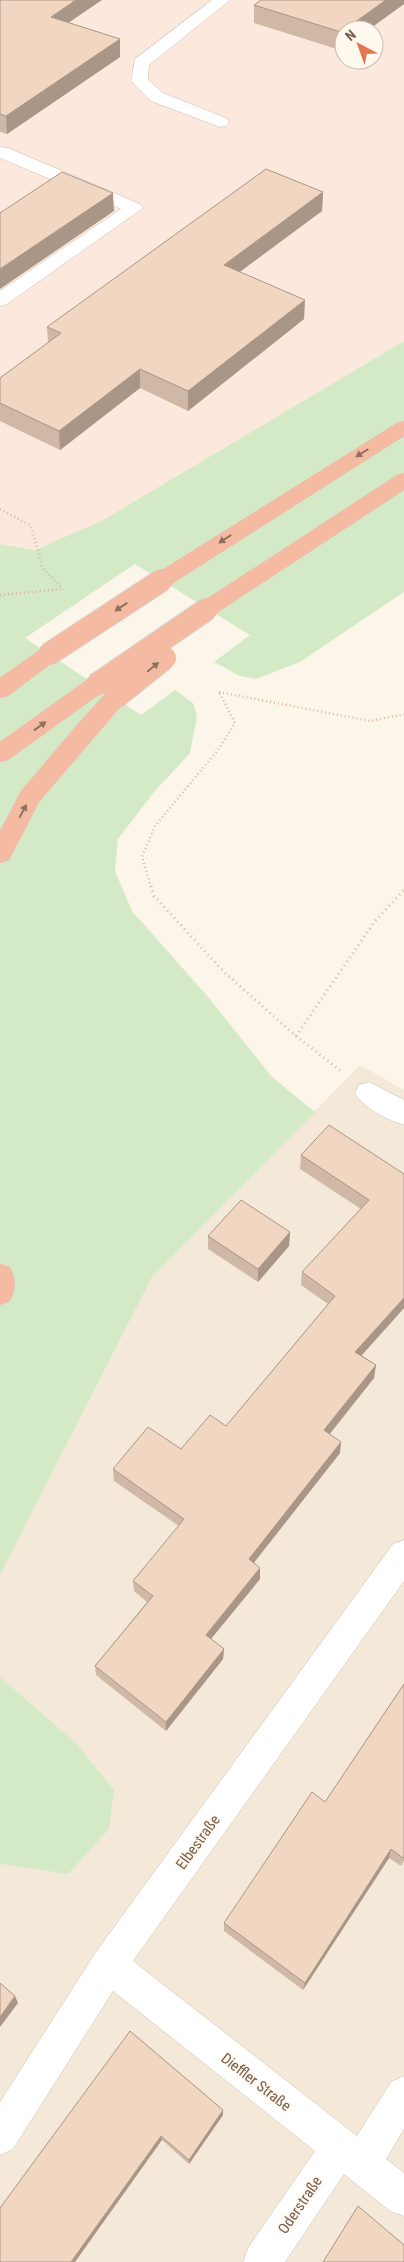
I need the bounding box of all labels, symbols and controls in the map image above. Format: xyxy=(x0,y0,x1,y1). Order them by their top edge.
north arrow xyxy=(334,20,384,70)
text: N xyxy=(342,26,359,44)
one-way arrow xyxy=(356,448,369,458)
one-way arrow xyxy=(218,534,231,544)
one-way arrow xyxy=(114,602,128,612)
one-way arrow xyxy=(146,662,159,673)
one-way arrow xyxy=(33,721,47,731)
one-way arrow xyxy=(19,804,27,818)
street label: Elbestraße xyxy=(172,1811,224,1873)
street label: Dieffler Straße xyxy=(217,2049,295,2115)
street label: Oderstraße xyxy=(274,2173,326,2237)

